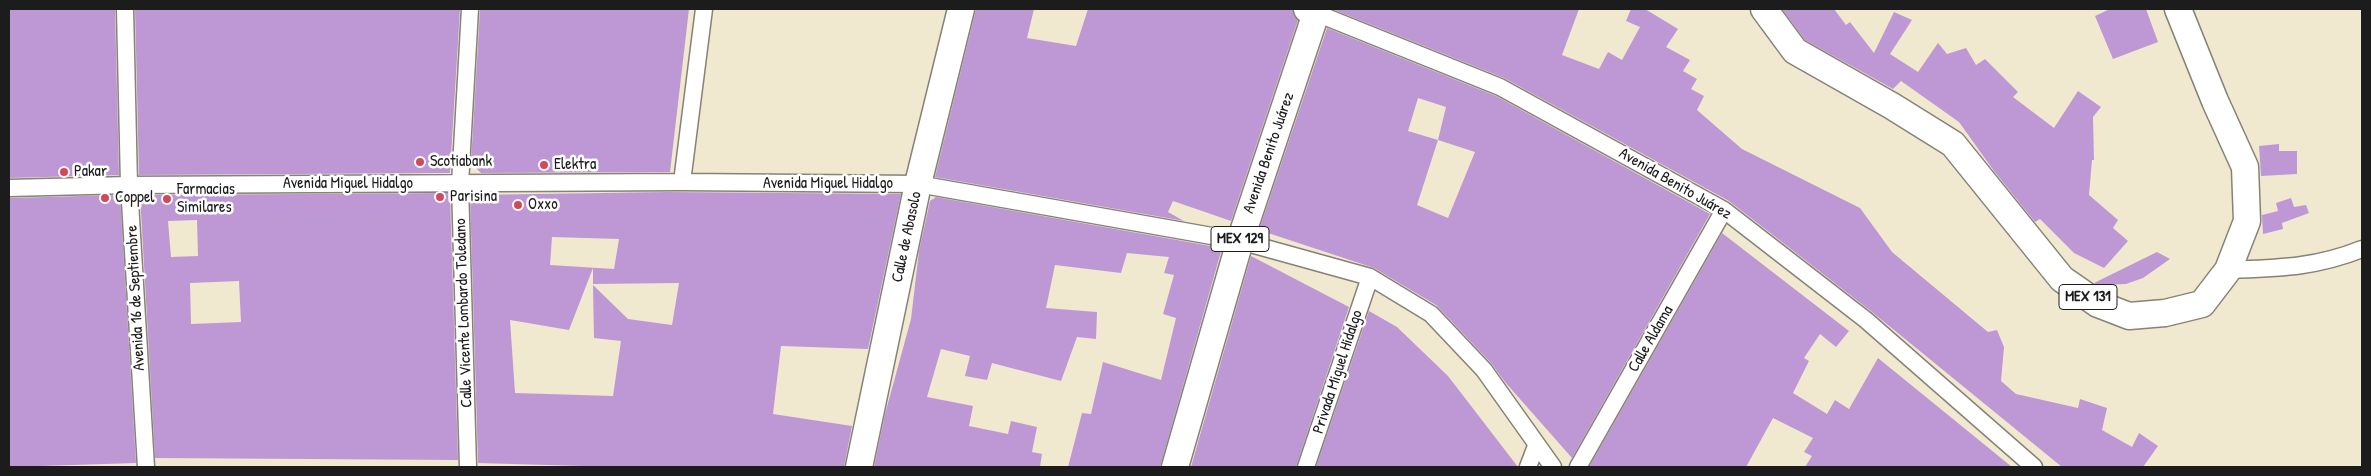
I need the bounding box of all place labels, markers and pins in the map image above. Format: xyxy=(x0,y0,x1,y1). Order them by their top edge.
place label: Scotiabank xyxy=(430,152,492,172)
place label: Elektra xyxy=(554,155,596,175)
marker: Scotiabank xyxy=(414,156,426,168)
marker: Elektra xyxy=(538,159,550,171)
place label: Pakar xyxy=(74,162,107,182)
marker: Pakar xyxy=(58,166,70,178)
place label: Farmacias Similares xyxy=(177,180,235,218)
place label: Parisina xyxy=(450,187,497,207)
place label: Coppel xyxy=(115,188,155,208)
marker: Parisina xyxy=(434,191,446,203)
marker: Coppel xyxy=(99,192,111,204)
marker: Farmacias Similares xyxy=(161,193,173,205)
place label: Oxxo xyxy=(528,195,558,215)
marker: Oxxo xyxy=(512,199,524,211)

